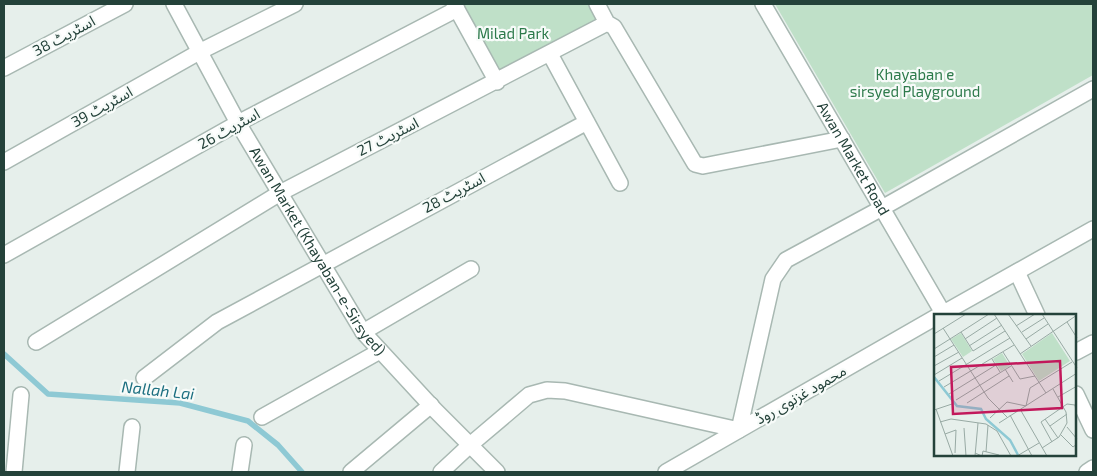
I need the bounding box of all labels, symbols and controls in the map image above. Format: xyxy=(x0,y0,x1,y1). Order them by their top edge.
street label: اسٹریٹ 38 xyxy=(29,11,98,60)
park label: Milad Park xyxy=(477,24,549,42)
park label: Khayaban e sirsyed Playground xyxy=(850,65,980,100)
street label: اسٹریٹ 39 xyxy=(68,82,136,131)
street label: Awan Market Road xyxy=(814,98,894,218)
street label: اسٹریٹ 26 xyxy=(195,104,263,153)
street label: اسٹریٹ 27 xyxy=(354,113,422,160)
street label: Awan Market (Khayaban-e-Sirsyed) xyxy=(246,143,390,359)
street label: اسٹریٹ 28 xyxy=(419,168,488,217)
inset map xyxy=(934,314,1077,456)
street label: محمود غزنوی روڈ xyxy=(752,361,850,428)
water label: Nallah Lai xyxy=(121,376,195,403)

